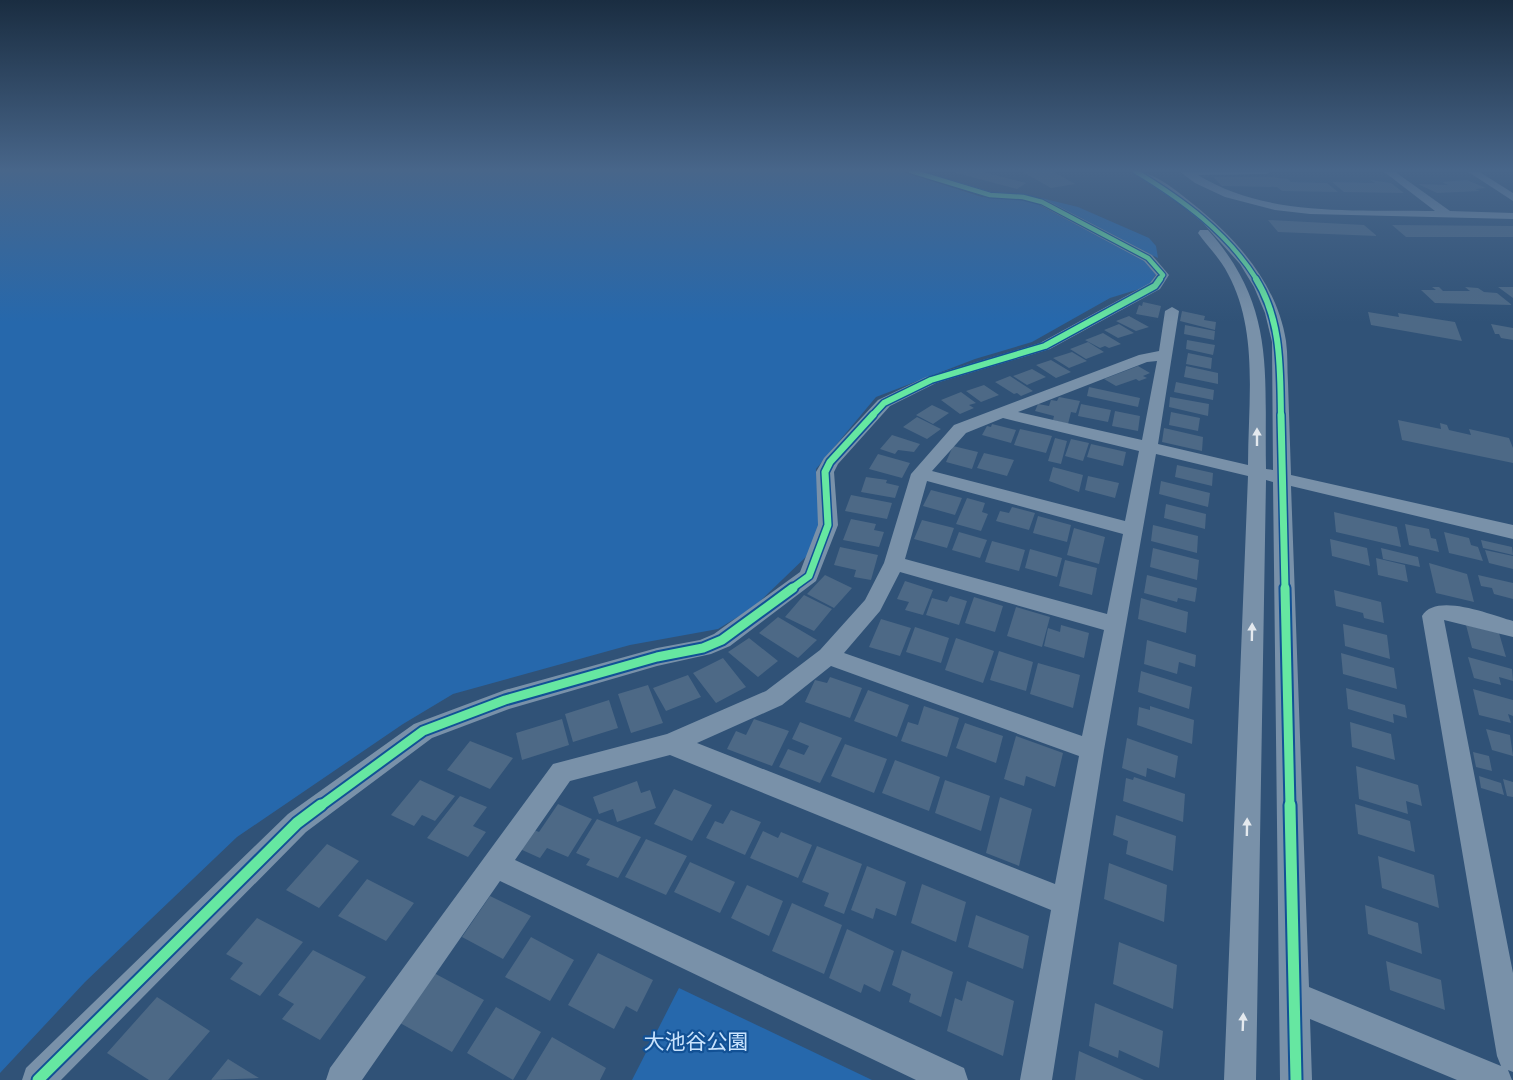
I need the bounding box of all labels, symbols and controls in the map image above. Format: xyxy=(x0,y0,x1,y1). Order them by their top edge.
one-way arrow xyxy=(1252,427,1262,446)
one-way arrow xyxy=(1247,622,1256,641)
one-way arrow xyxy=(1243,817,1252,836)
one-way arrow xyxy=(1238,1012,1247,1031)
park label: 大池谷公園 xyxy=(644,1030,749,1053)

